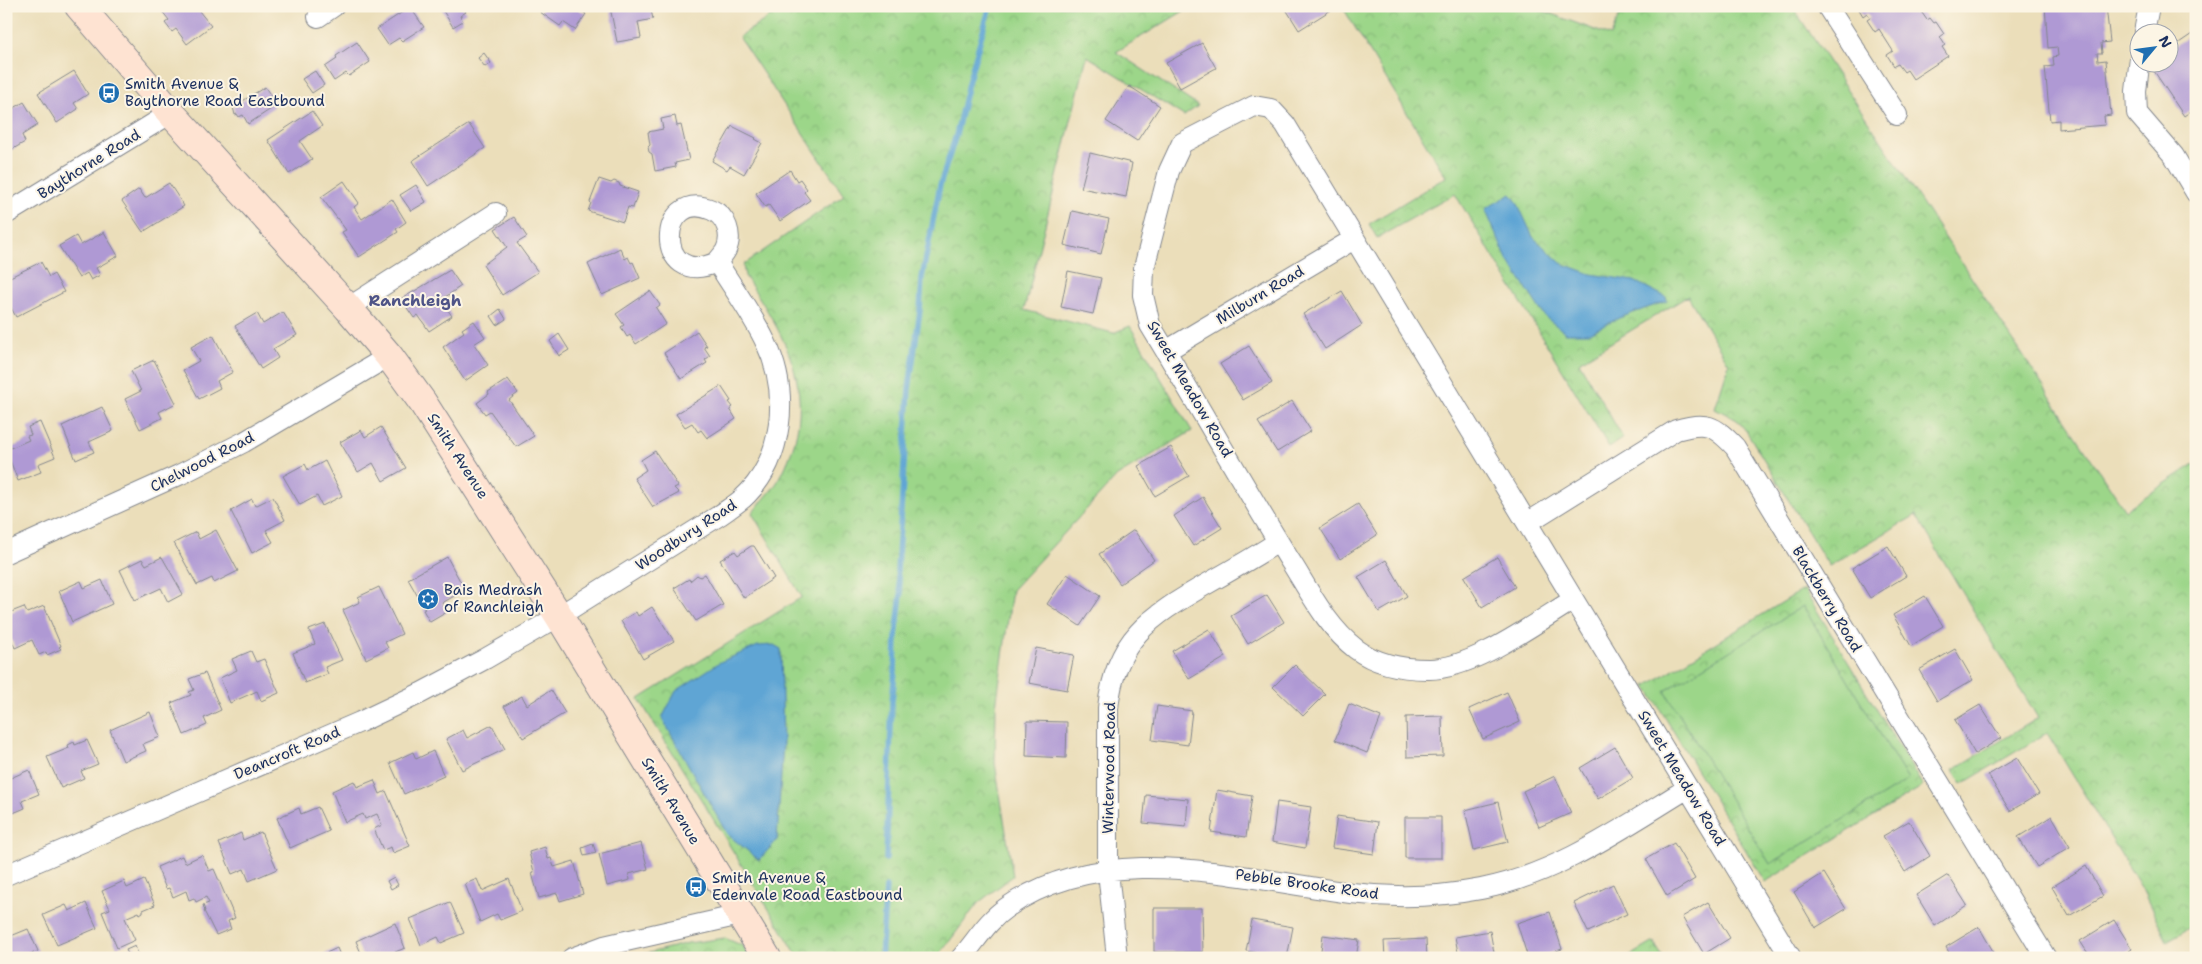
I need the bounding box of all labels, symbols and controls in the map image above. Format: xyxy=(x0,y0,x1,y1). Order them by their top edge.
north arrow xyxy=(2130,22,2180,72)
text: N xyxy=(2155,32,2176,51)
place label: Smith Avenue & Baythorne Road Eastbound xyxy=(125,74,325,111)
bus stop icon: Smith Avenue & Baythorne Road Eastbound xyxy=(97,81,121,105)
street label: Baythorne Road xyxy=(34,124,145,204)
street label: Milburn Road xyxy=(1212,261,1308,329)
district label: Ranchleigh xyxy=(369,290,462,311)
street label: Sweet Meadow Road xyxy=(1143,317,1238,461)
street label: Smith Avenue xyxy=(423,409,493,503)
street label: Chelwood Road xyxy=(147,427,258,497)
street label: Woodbury Road xyxy=(631,494,741,575)
street label: Blackberry Road xyxy=(1787,542,1867,656)
place label: Bais Medrash of Ranchleigh xyxy=(444,580,544,617)
synagogue icon: Bais Medrash of Ranchleigh xyxy=(416,587,440,611)
street label: Winterwood Road xyxy=(1098,701,1120,834)
street label: Sweet Meadow Road xyxy=(1634,706,1731,850)
street label: Deancroft Road xyxy=(231,721,344,784)
street label: Smith Avenue xyxy=(637,754,705,848)
street label: Pebble Brooke Road xyxy=(1234,864,1380,904)
place label: Smith Avenue & Edenvale Road Eastbound xyxy=(712,868,903,905)
bus stop icon: Smith Avenue & Edenvale Road Eastbound xyxy=(684,875,708,899)

